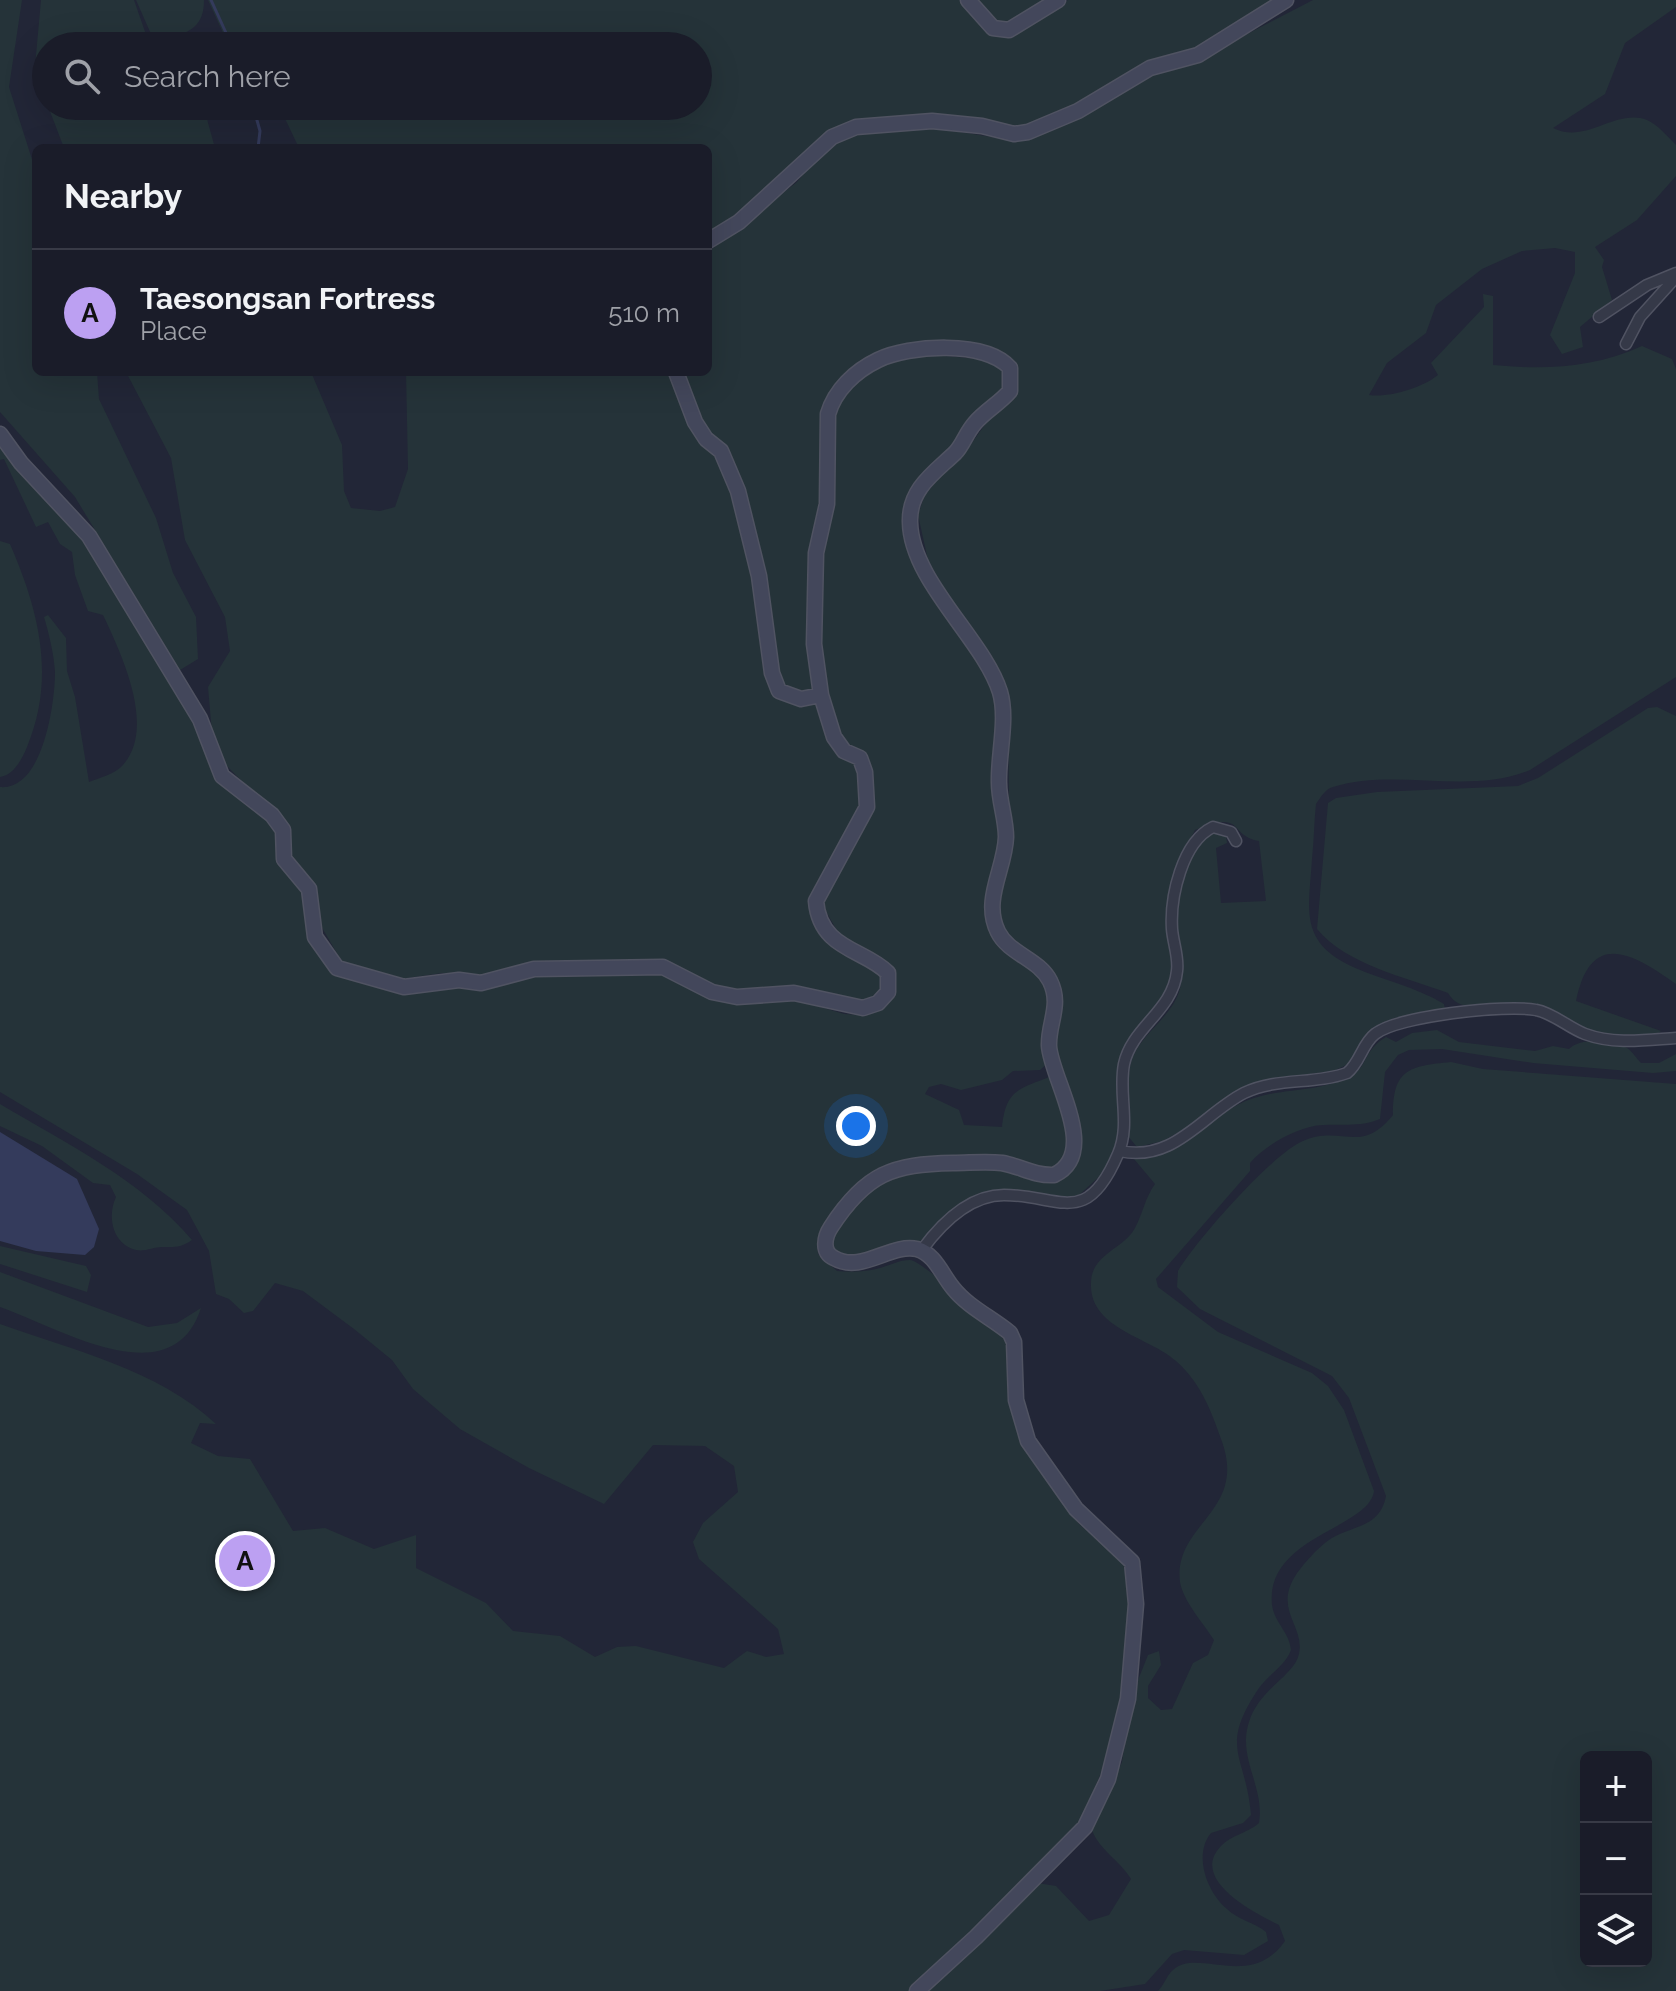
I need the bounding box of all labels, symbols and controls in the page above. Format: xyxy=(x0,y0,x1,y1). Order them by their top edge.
search box xyxy=(32,32,712,120)
icon: search xyxy=(60,54,104,98)
text: Search here xyxy=(124,59,291,94)
text: Nearby xyxy=(64,176,182,216)
text: Taesongsan Fortress xyxy=(140,281,435,316)
text: A xyxy=(81,298,99,328)
text: 510 m xyxy=(608,298,680,328)
text: Place xyxy=(140,316,207,346)
your location xyxy=(836,1106,876,1146)
pin: A xyxy=(219,1531,271,1591)
map controls xyxy=(1580,1751,1652,1967)
button: + xyxy=(1580,1751,1652,1823)
button: − xyxy=(1580,1823,1652,1895)
button: layers xyxy=(1580,1895,1652,1967)

